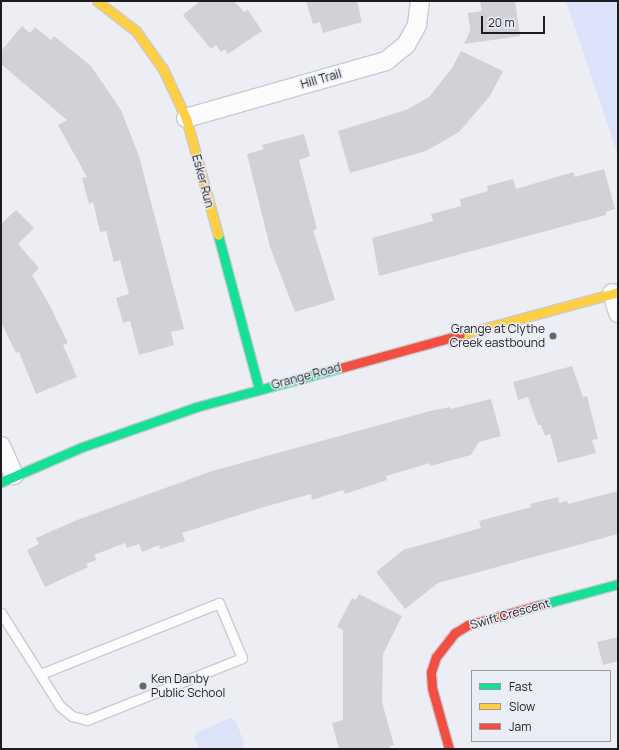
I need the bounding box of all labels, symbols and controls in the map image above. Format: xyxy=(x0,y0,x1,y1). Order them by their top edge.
scale bar xyxy=(483,8,547,34)
text: 20 m xyxy=(488,14,515,31)
street label: Hill Trail xyxy=(299,66,343,92)
street label: Esker Run xyxy=(189,153,217,209)
place label: Grange at Clythe Creek eastbound xyxy=(450,322,545,350)
marker: Grange at Clythe Creek eastbound xyxy=(548,331,558,341)
street label: Grange Road xyxy=(270,360,342,392)
street label: Swift Crescent xyxy=(469,596,551,632)
legend xyxy=(471,670,611,742)
place label: Ken Danby Public School xyxy=(151,672,225,700)
text: Fast xyxy=(509,678,533,695)
marker: Ken Danby Public School xyxy=(138,681,148,691)
text: Slow xyxy=(509,698,535,715)
text: Jam xyxy=(509,718,531,735)

